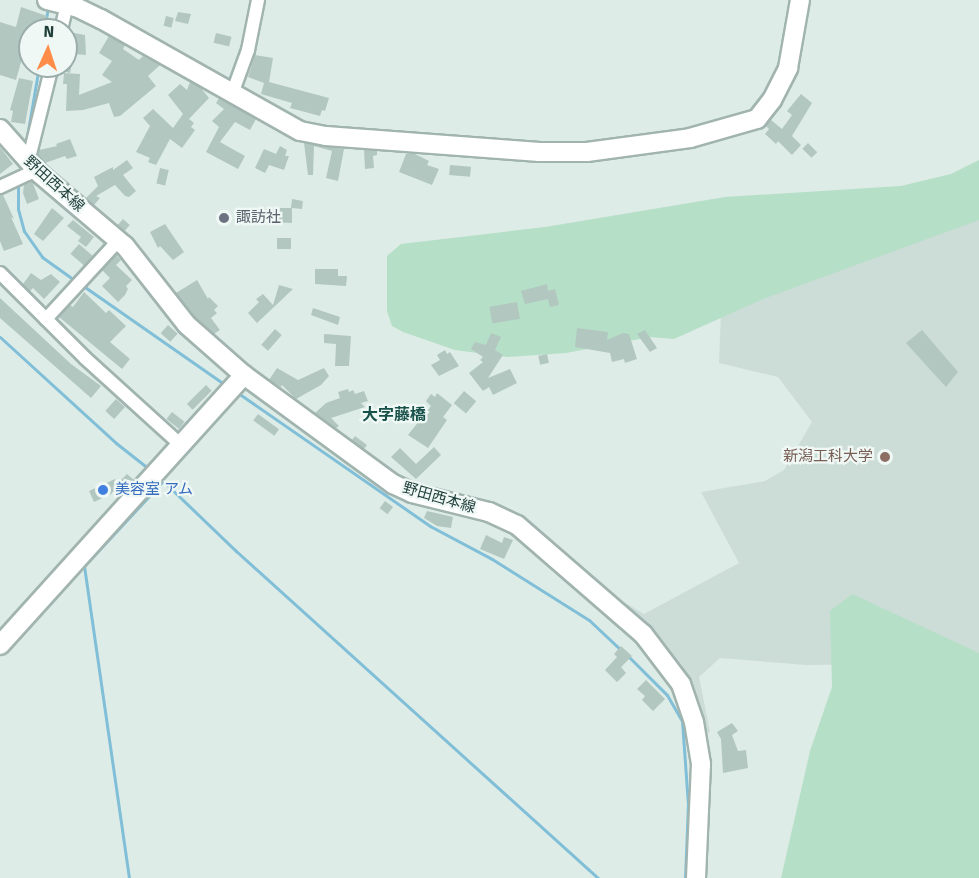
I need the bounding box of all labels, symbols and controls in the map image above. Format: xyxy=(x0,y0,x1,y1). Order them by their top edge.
north arrow xyxy=(18,18,78,78)
text: N xyxy=(43,22,55,41)
street label: 野田西本線 xyxy=(20,152,88,216)
place label: 諏訪社 xyxy=(236,209,281,227)
marker: 諏訪社 xyxy=(217,211,231,225)
district label: 大字藤橋 xyxy=(362,405,426,425)
place label: 新潟工科大学 xyxy=(783,448,873,466)
marker: 新潟工科大学 xyxy=(878,450,892,464)
street label: 野田西本線 xyxy=(400,479,478,517)
place label: 美容室 アム xyxy=(115,481,194,499)
marker: 美容室 アム xyxy=(96,483,110,497)

